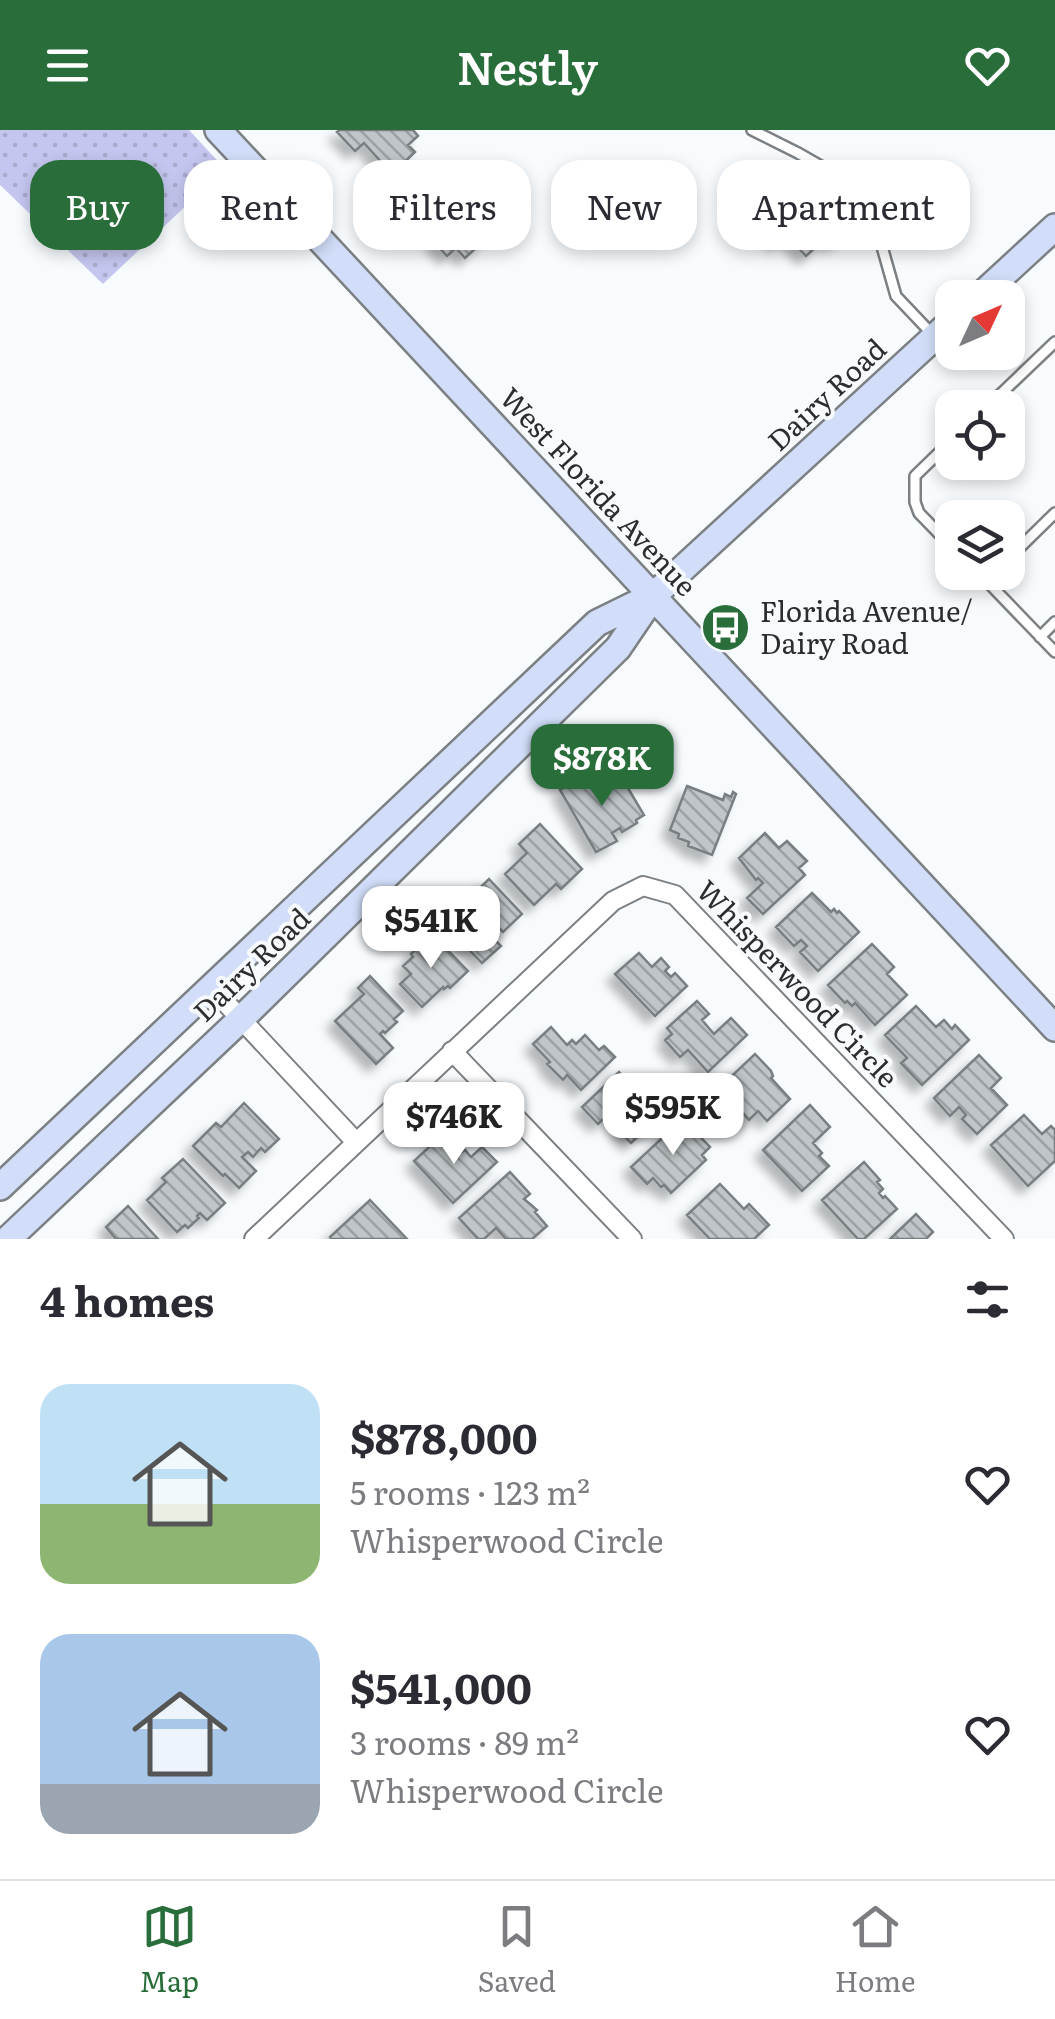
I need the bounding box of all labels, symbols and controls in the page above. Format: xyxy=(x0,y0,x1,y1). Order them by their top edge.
text: Nestly xyxy=(457,32,598,99)
icon: menu xyxy=(40,38,95,93)
icon: heart xyxy=(960,38,1015,93)
chip: Buy xyxy=(30,160,164,250)
chip: Rent xyxy=(184,160,333,250)
chip: Filters xyxy=(353,160,531,250)
chip: New xyxy=(551,160,697,250)
chip: Apartment xyxy=(717,160,970,250)
north arrow xyxy=(935,280,1025,370)
map controls xyxy=(935,280,1025,590)
street label: Dairy Road xyxy=(757,327,894,460)
street label: West Florida Avenue xyxy=(491,377,708,604)
button: locate xyxy=(935,390,1025,480)
button: layers xyxy=(935,500,1025,590)
place label: Florida Avenue/ Dairy Road xyxy=(760,589,973,663)
bus stop icon: Florida Avenue/ Dairy Road xyxy=(699,602,751,654)
pin: $878K xyxy=(532,724,672,809)
text: $878K xyxy=(553,732,651,780)
street label: Whisperwood Circle xyxy=(688,869,909,1096)
pin: $541K xyxy=(361,886,501,971)
text: $541K xyxy=(384,894,478,942)
street label: Dairy Road xyxy=(183,897,319,1030)
pin: $595K xyxy=(603,1073,743,1158)
text: $595K xyxy=(625,1081,721,1129)
pin: $746K xyxy=(384,1082,524,1167)
text: $746K xyxy=(405,1090,503,1138)
text: 4 homes xyxy=(40,1268,214,1330)
icon: filters xyxy=(960,1272,1015,1327)
text: $878,000 xyxy=(350,1405,538,1467)
icon: home xyxy=(120,1424,240,1544)
icon: heart xyxy=(960,1457,1015,1512)
text: 5 rooms · 123 m² xyxy=(350,1467,590,1515)
text: Whisperwood Circle xyxy=(350,1515,664,1563)
text: $541,000 xyxy=(350,1655,532,1717)
icon: home xyxy=(120,1674,240,1794)
icon: heart xyxy=(960,1707,1015,1762)
text: 3 rooms · 89 m² xyxy=(350,1717,579,1765)
text: Whisperwood Circle xyxy=(350,1765,664,1813)
tab: Map xyxy=(139,1899,199,2001)
tab: Saved xyxy=(478,1899,556,2001)
tab: Home xyxy=(835,1899,916,2001)

